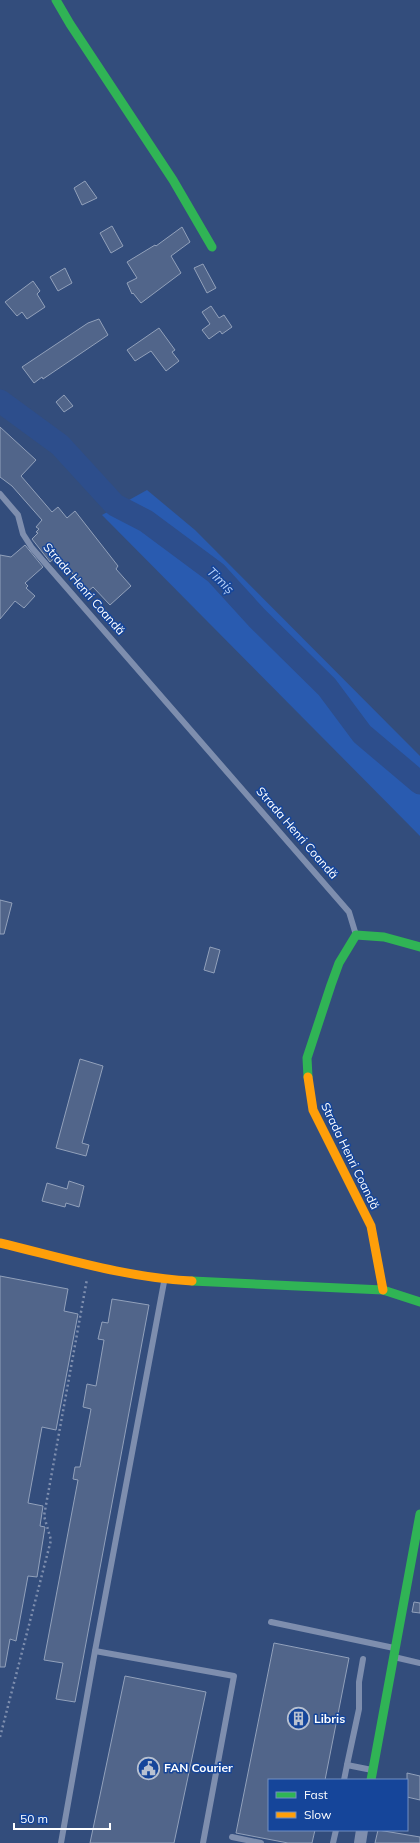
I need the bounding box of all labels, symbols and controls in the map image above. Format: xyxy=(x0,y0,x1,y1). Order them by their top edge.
street label: Strada Henri Coandă xyxy=(40,540,128,638)
water label: Timiș xyxy=(203,563,238,598)
street label: Strada Henri Coandă xyxy=(253,784,341,882)
street label: Strada Henri Coandă xyxy=(318,1100,383,1212)
building icon: Libris xyxy=(285,1706,311,1732)
place label: Libris xyxy=(314,1711,345,1726)
public building icon: FAN Courier xyxy=(135,1755,161,1781)
place label: FAN Courier xyxy=(164,1760,233,1775)
legend xyxy=(268,1779,408,1831)
text: Fast xyxy=(304,1787,328,1802)
scale bar xyxy=(14,1805,110,1831)
text: Slow xyxy=(304,1807,332,1822)
text: 50 m xyxy=(20,1811,48,1826)

